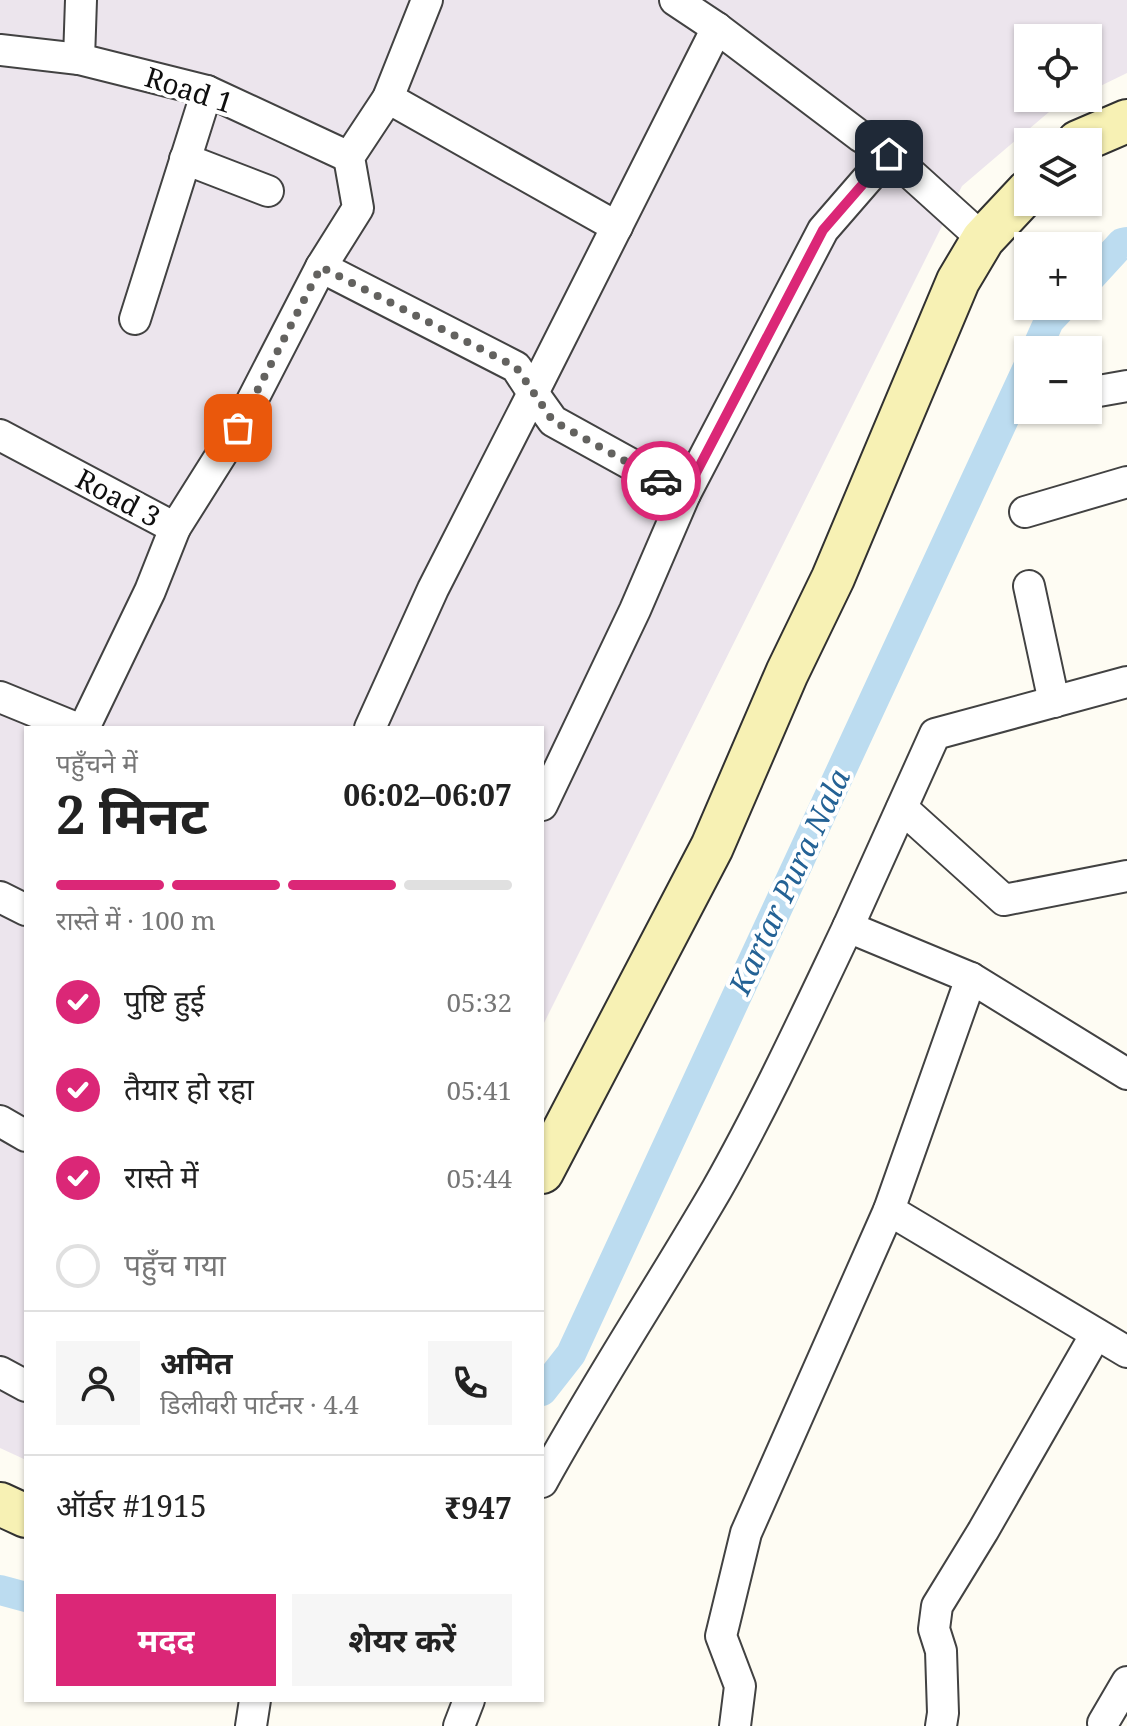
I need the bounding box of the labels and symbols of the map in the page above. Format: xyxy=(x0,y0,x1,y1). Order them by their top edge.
street label: Road 1 xyxy=(140,57,238,121)
pin xyxy=(855,120,923,188)
pin xyxy=(204,394,272,462)
courier xyxy=(621,441,701,521)
street label: Road 3 xyxy=(70,459,167,535)
water label: Kartar Pura Nala xyxy=(718,761,859,1002)

